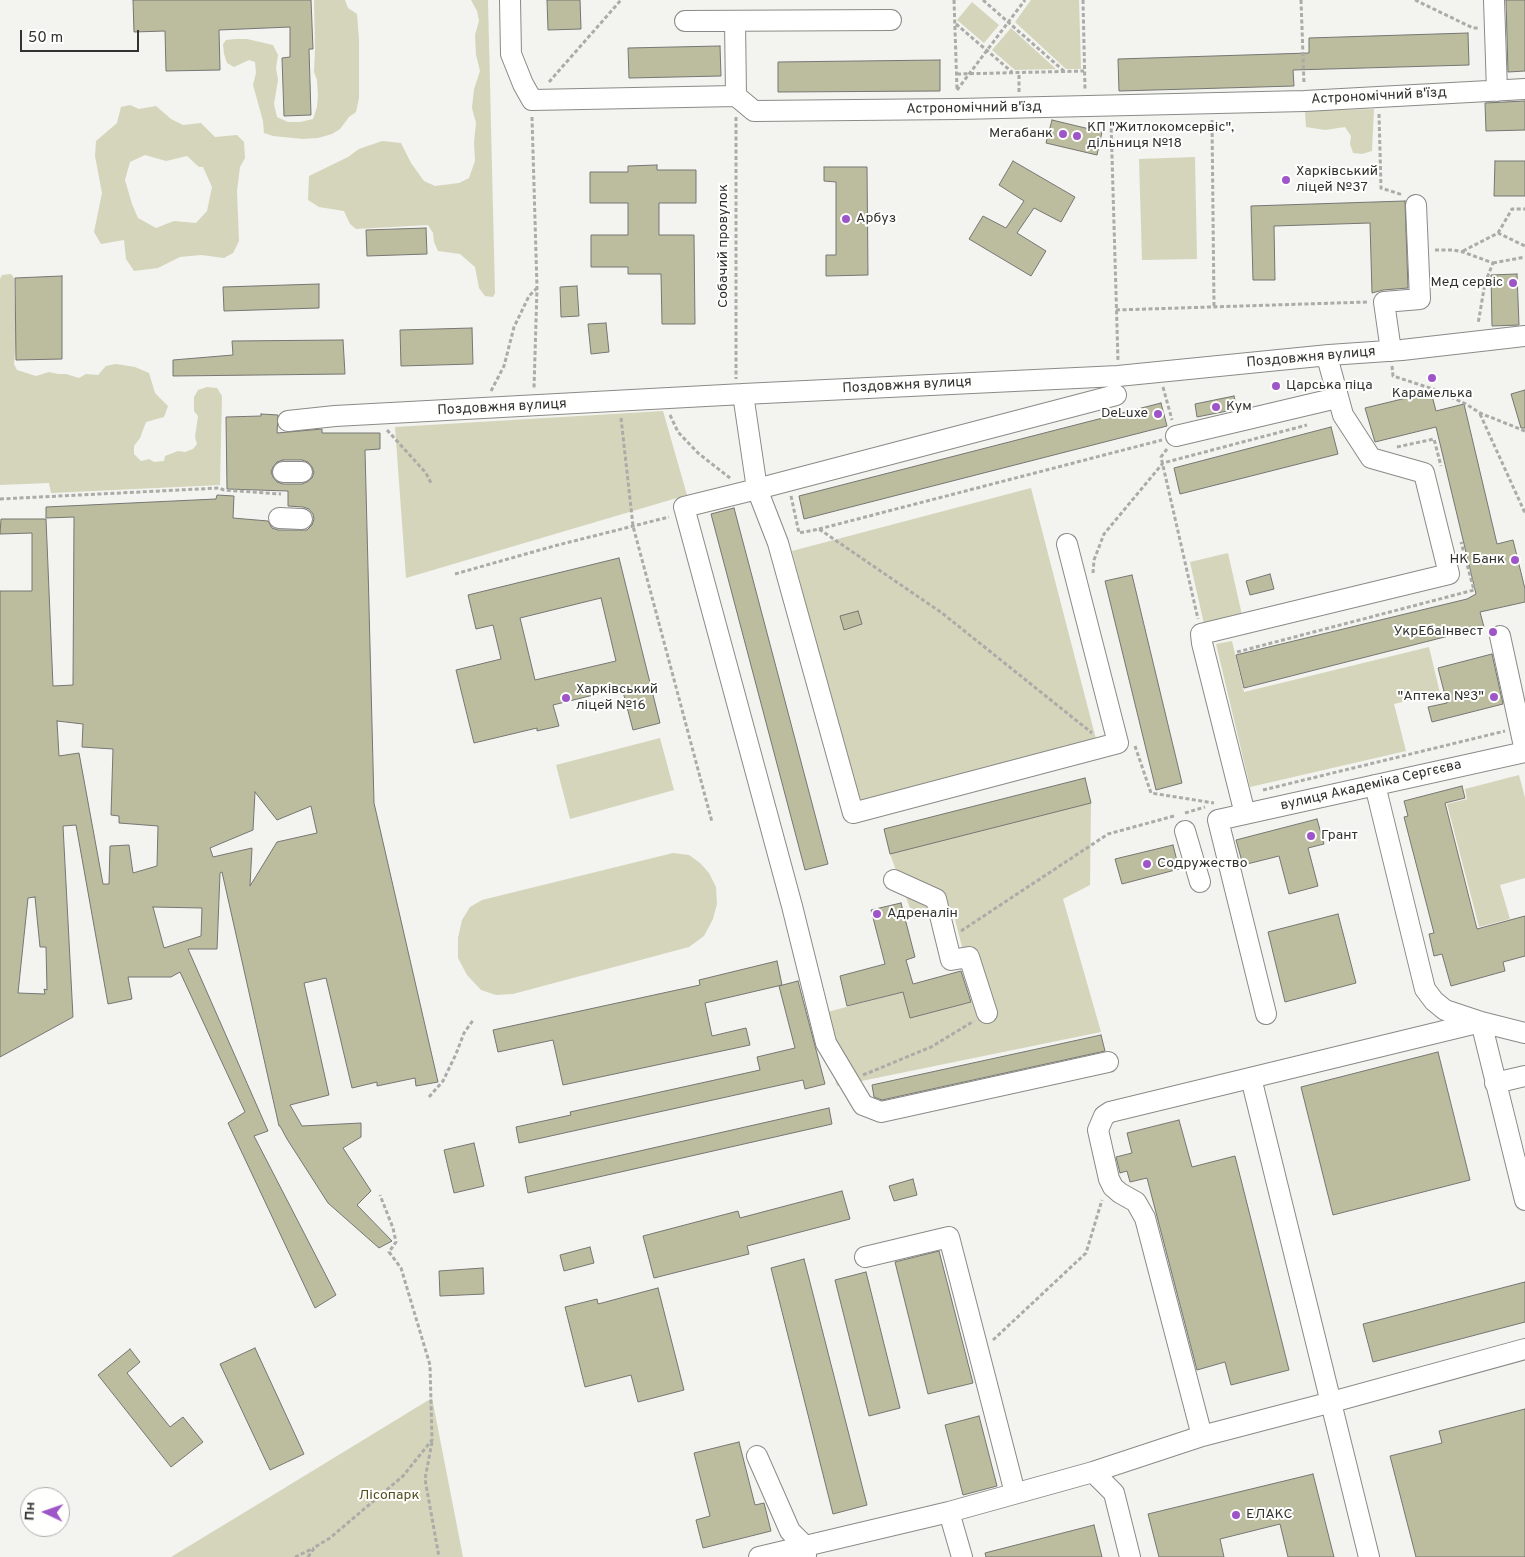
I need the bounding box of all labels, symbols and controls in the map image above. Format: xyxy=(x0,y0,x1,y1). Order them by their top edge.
scale bar xyxy=(22,20,141,52)
text: 50 m xyxy=(28,29,63,48)
street label: Астрономічний в'їзд xyxy=(1311,85,1447,109)
street label: Астрономічний в'їзд xyxy=(906,99,1042,119)
place label: КП "Житлокомсервіс", дільниця №18 xyxy=(1087,120,1234,152)
place label: Мегабанк xyxy=(989,126,1053,142)
marker: Мегабанк xyxy=(1057,128,1069,140)
marker: КП "Житлокомсервіс", дільниця №18 xyxy=(1071,130,1083,142)
place label: Харківський ліцей №37 xyxy=(1296,164,1378,196)
marker: Харківський ліцей №37 xyxy=(1280,174,1292,186)
street label: Собачий провулок xyxy=(716,184,732,308)
place label: Арбуз xyxy=(856,211,896,227)
marker: Арбуз xyxy=(840,213,852,225)
place label: Мед сервіс xyxy=(1431,275,1503,291)
marker: Мед сервіс xyxy=(1507,277,1519,289)
street label: Поздовжня вулиця xyxy=(1246,344,1376,372)
marker: Карамелька xyxy=(1426,372,1438,384)
street label: Поздовжня вулиця xyxy=(842,374,972,398)
place label: Царська піца xyxy=(1286,378,1373,394)
marker: Царська піца xyxy=(1270,380,1282,392)
place label: Карамелька xyxy=(1392,386,1472,402)
street label: Поздовжня вулиця xyxy=(437,396,567,420)
place label: Кум xyxy=(1226,399,1252,415)
marker: Кум xyxy=(1210,401,1222,413)
place label: DeLuxe xyxy=(1101,406,1148,422)
marker: DeLuxe xyxy=(1152,408,1164,420)
place label: НК Банк xyxy=(1450,552,1505,568)
marker: НК Банк xyxy=(1509,554,1521,566)
place label: УкрЕбаІнвест xyxy=(1394,624,1483,640)
marker: УкрЕбаІнвест xyxy=(1487,626,1499,638)
place label: Харківський ліцей №16 xyxy=(576,682,658,714)
place label: "Аптека №3" xyxy=(1398,689,1484,705)
marker: "Аптека №3" xyxy=(1488,691,1500,703)
marker: Харківський ліцей №16 xyxy=(560,692,572,704)
street label: вулиця Академіка Сергєєва xyxy=(1279,757,1463,815)
place label: Грант xyxy=(1321,828,1358,844)
marker: Грант xyxy=(1305,830,1317,842)
place label: Содружество xyxy=(1157,856,1247,872)
marker: Содружество xyxy=(1141,858,1153,870)
place label: Адреналін xyxy=(887,906,958,922)
marker: Адреналін xyxy=(871,908,883,920)
north arrow xyxy=(20,1487,70,1537)
park label: Лісопарк xyxy=(359,1488,419,1504)
text: Пн xyxy=(22,1501,40,1521)
place label: ЕЛАКС xyxy=(1246,1507,1292,1523)
marker: ЕЛАКС xyxy=(1230,1509,1242,1521)

